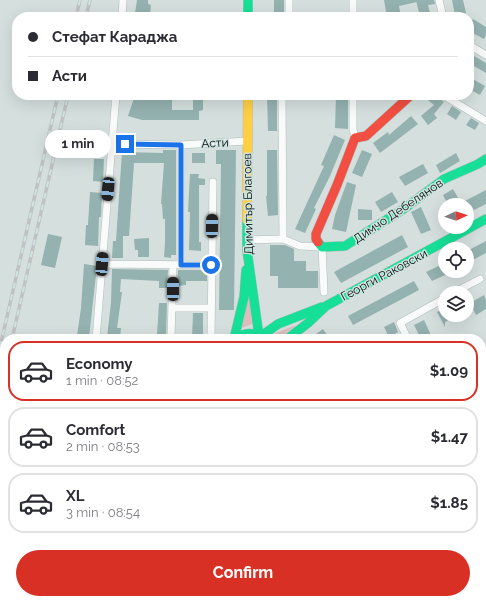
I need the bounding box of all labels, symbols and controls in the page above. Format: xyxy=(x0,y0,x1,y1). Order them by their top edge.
text: Стефат Караджа xyxy=(52,28,177,46)
text: Асти xyxy=(52,67,87,85)
callout: 1 min xyxy=(45,130,111,158)
route end xyxy=(116,135,134,153)
street label: Асти xyxy=(201,135,229,151)
text: 1 min xyxy=(62,136,94,151)
street label: Димитър Благоев xyxy=(240,153,256,255)
street label: Димчо Дебелянов xyxy=(351,176,445,246)
car xyxy=(101,177,115,201)
north arrow xyxy=(438,198,474,234)
map controls xyxy=(438,198,474,322)
car xyxy=(206,214,218,238)
button: locate xyxy=(438,242,474,278)
street label: Георги Раковски xyxy=(338,246,430,304)
car xyxy=(95,252,109,276)
route start xyxy=(202,256,220,274)
car xyxy=(167,277,179,301)
button: layers xyxy=(438,286,474,322)
icon: car xyxy=(18,353,54,389)
text: Economy xyxy=(66,355,133,373)
text: $1.09 xyxy=(430,362,468,380)
text: 1 min · 08:52 xyxy=(66,373,138,388)
icon: car xyxy=(18,419,54,455)
text: Comfort xyxy=(66,421,125,439)
text: $1.47 xyxy=(431,428,468,446)
text: 2 min · 08:53 xyxy=(66,439,140,454)
icon: car xyxy=(18,485,54,521)
text: XL xyxy=(66,487,84,505)
text: $1.85 xyxy=(430,494,468,512)
text: 3 min · 08:54 xyxy=(66,505,140,520)
button: Confirm xyxy=(16,550,470,596)

